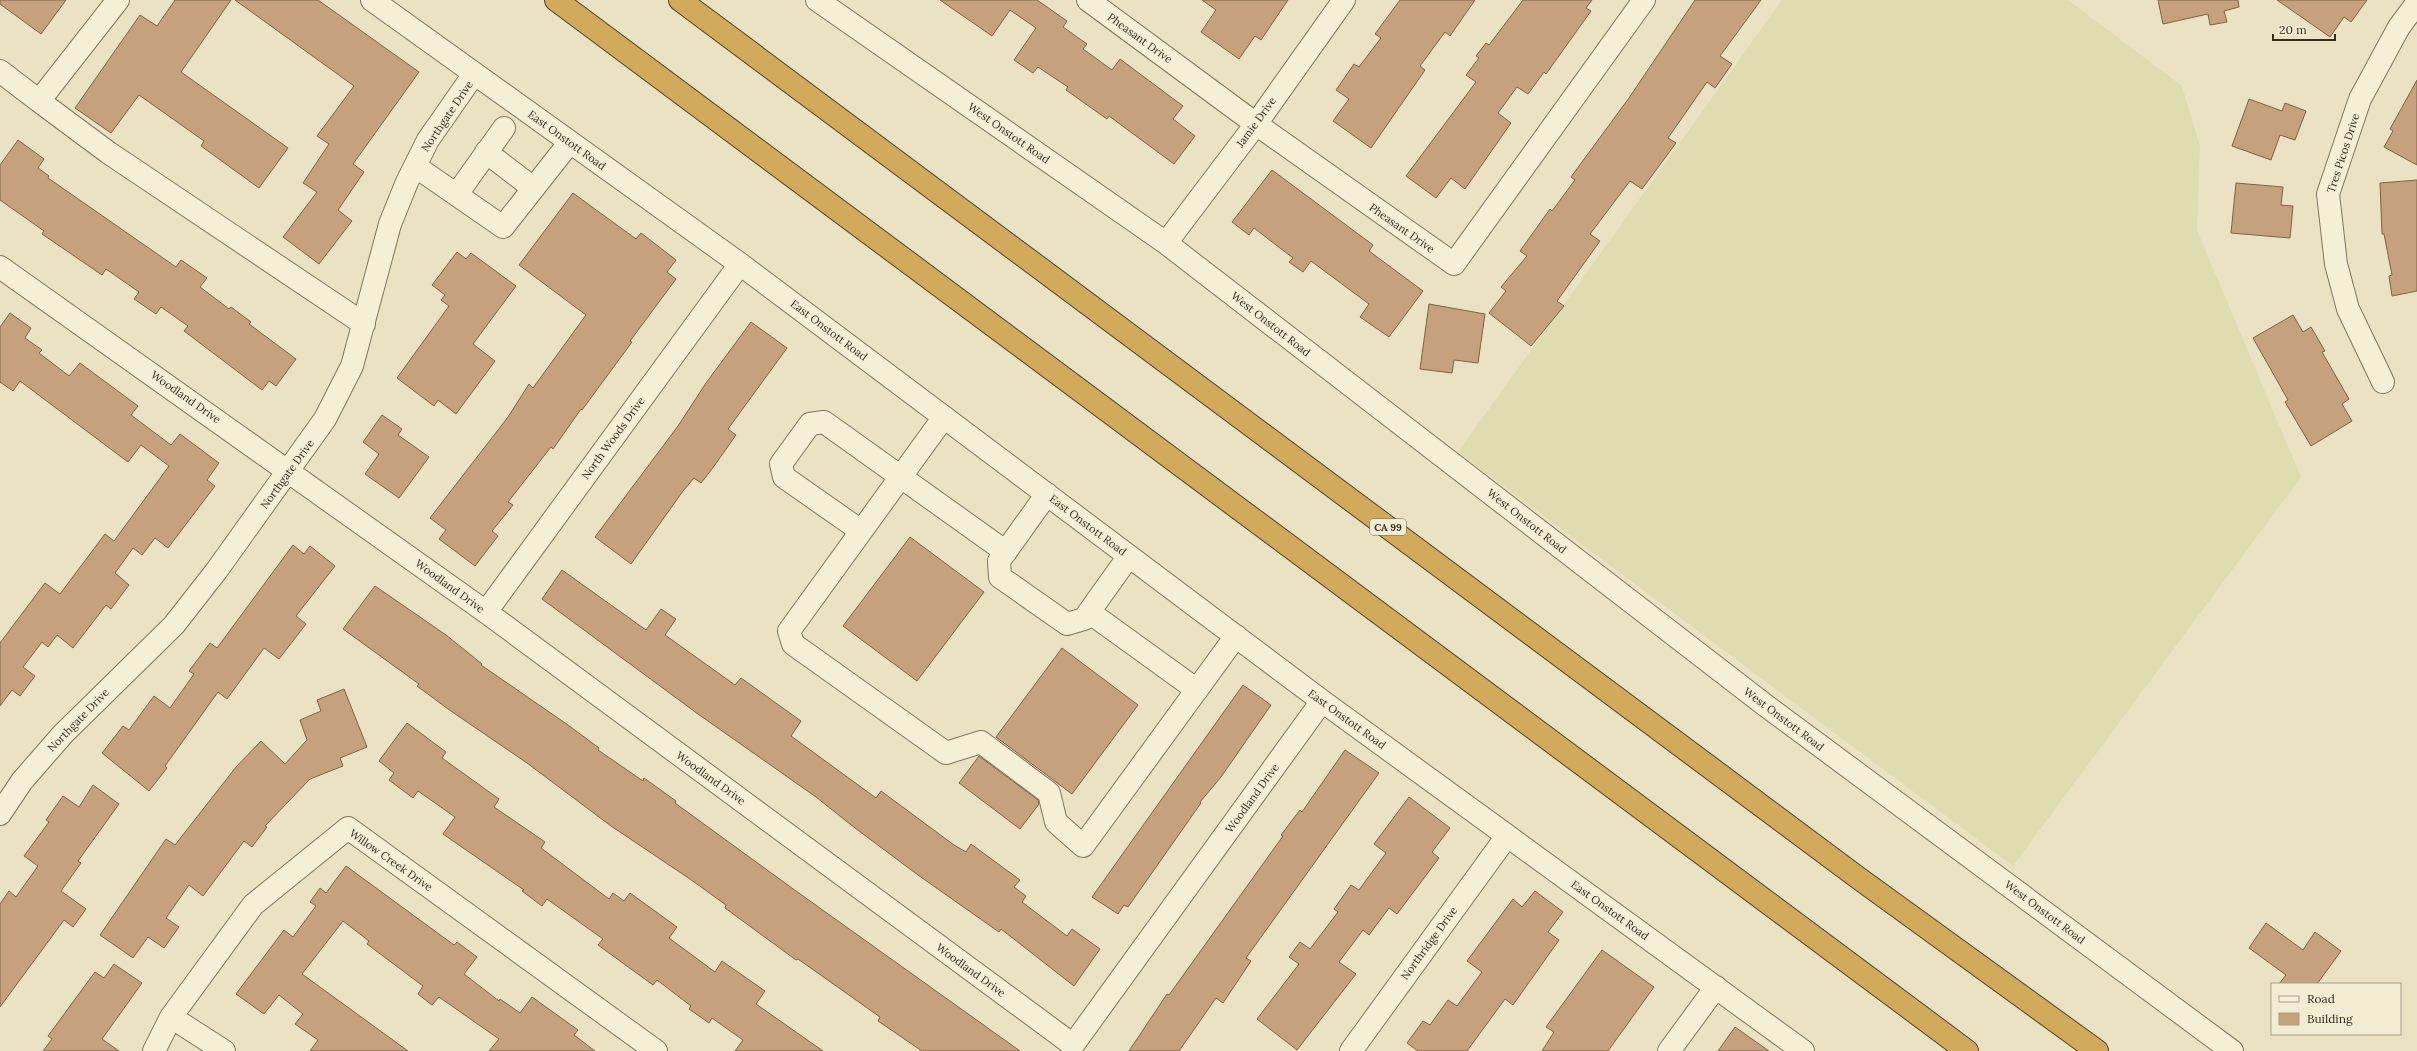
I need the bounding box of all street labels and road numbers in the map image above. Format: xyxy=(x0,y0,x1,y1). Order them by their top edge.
street label: Pheasant Drive xyxy=(1105,10,1175,66)
street label: Northgate Drive xyxy=(418,78,476,154)
street label: Jamie Drive xyxy=(1232,94,1279,151)
street label: West Onstott Road xyxy=(965,99,1053,167)
street label: East Onstott Road xyxy=(525,107,609,173)
street label: Tres Picos Drive xyxy=(2324,111,2362,195)
street label: Pheasant Drive xyxy=(1367,200,1438,256)
street label: West Onstott Road xyxy=(1228,289,1314,360)
street label: East Onstott Road xyxy=(788,296,871,364)
street label: Woodland Drive xyxy=(148,368,224,426)
street label: North Woods Drive xyxy=(578,394,648,482)
street label: Northgate Drive xyxy=(257,436,317,512)
street label: West Onstott Road xyxy=(1484,486,1570,557)
street label: East Onstott Road xyxy=(1047,491,1130,559)
road number: CA 99 xyxy=(1370,519,1406,535)
street label: Woodland Drive xyxy=(413,556,487,616)
street label: West Onstott Road xyxy=(1741,684,1827,754)
street label: Northgate Drive xyxy=(44,685,112,755)
street label: East Onstott Road xyxy=(1305,686,1389,752)
street label: Woodland Drive xyxy=(674,748,748,808)
street label: Woodland Drive xyxy=(1222,761,1282,835)
street label: Willow Creek Drive xyxy=(347,826,435,894)
street label: East Onstott Road xyxy=(1568,877,1652,943)
street label: West Onstott Road xyxy=(2002,877,2088,947)
street label: Northridge Drive xyxy=(1398,904,1460,982)
street label: Woodland Drive xyxy=(934,940,1008,1000)

